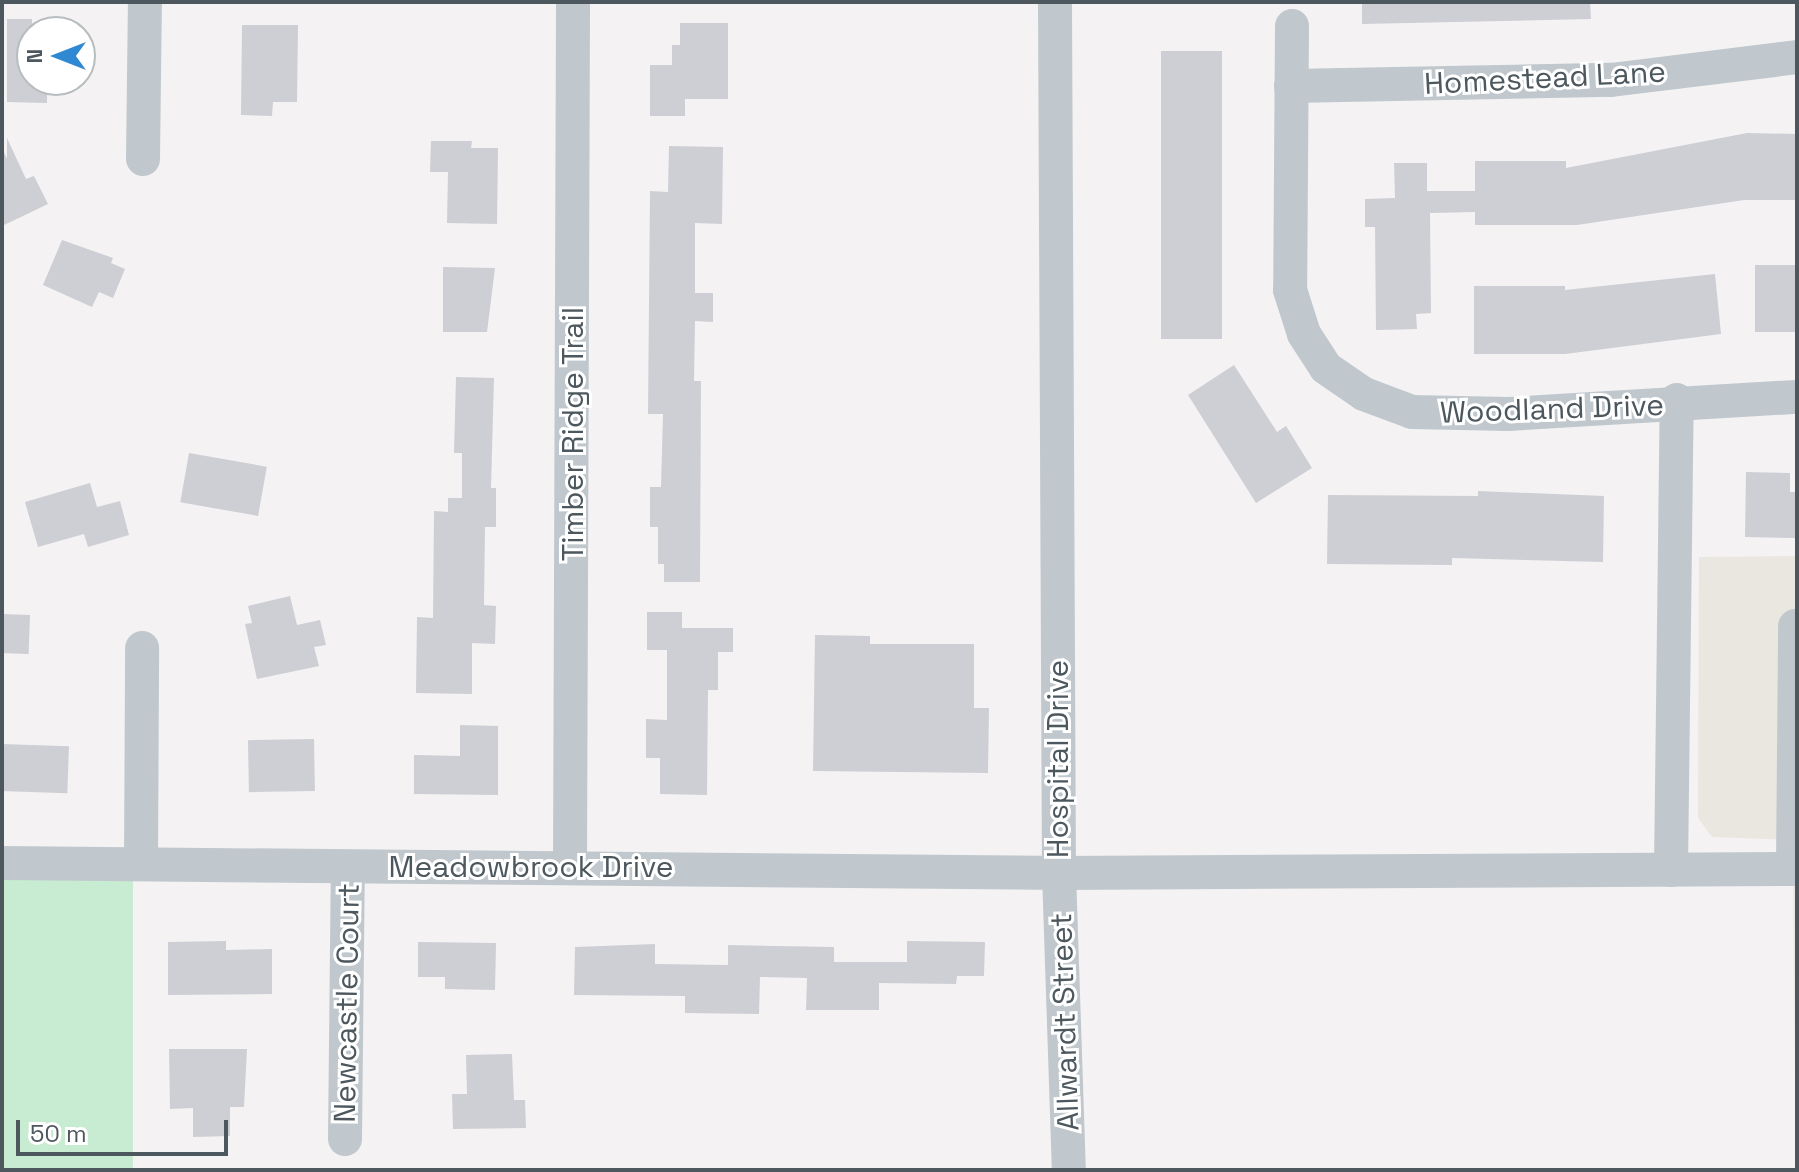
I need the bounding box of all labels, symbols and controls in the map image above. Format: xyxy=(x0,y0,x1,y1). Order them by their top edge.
north arrow xyxy=(16,16,96,96)
text: N xyxy=(20,49,48,63)
street label: Homestead Lane xyxy=(1423,54,1667,102)
street label: Timber Ridge Trail xyxy=(555,306,591,562)
street label: Woodland Drive xyxy=(1439,387,1665,431)
street label: Hospital Drive xyxy=(1040,660,1076,858)
street label: Meadowbrook Drive xyxy=(388,849,674,885)
street label: Newcastle Court xyxy=(327,883,367,1123)
street label: Allwardt Street xyxy=(1043,912,1087,1132)
scale bar xyxy=(20,1104,232,1154)
text: 50 m xyxy=(30,1118,87,1149)

